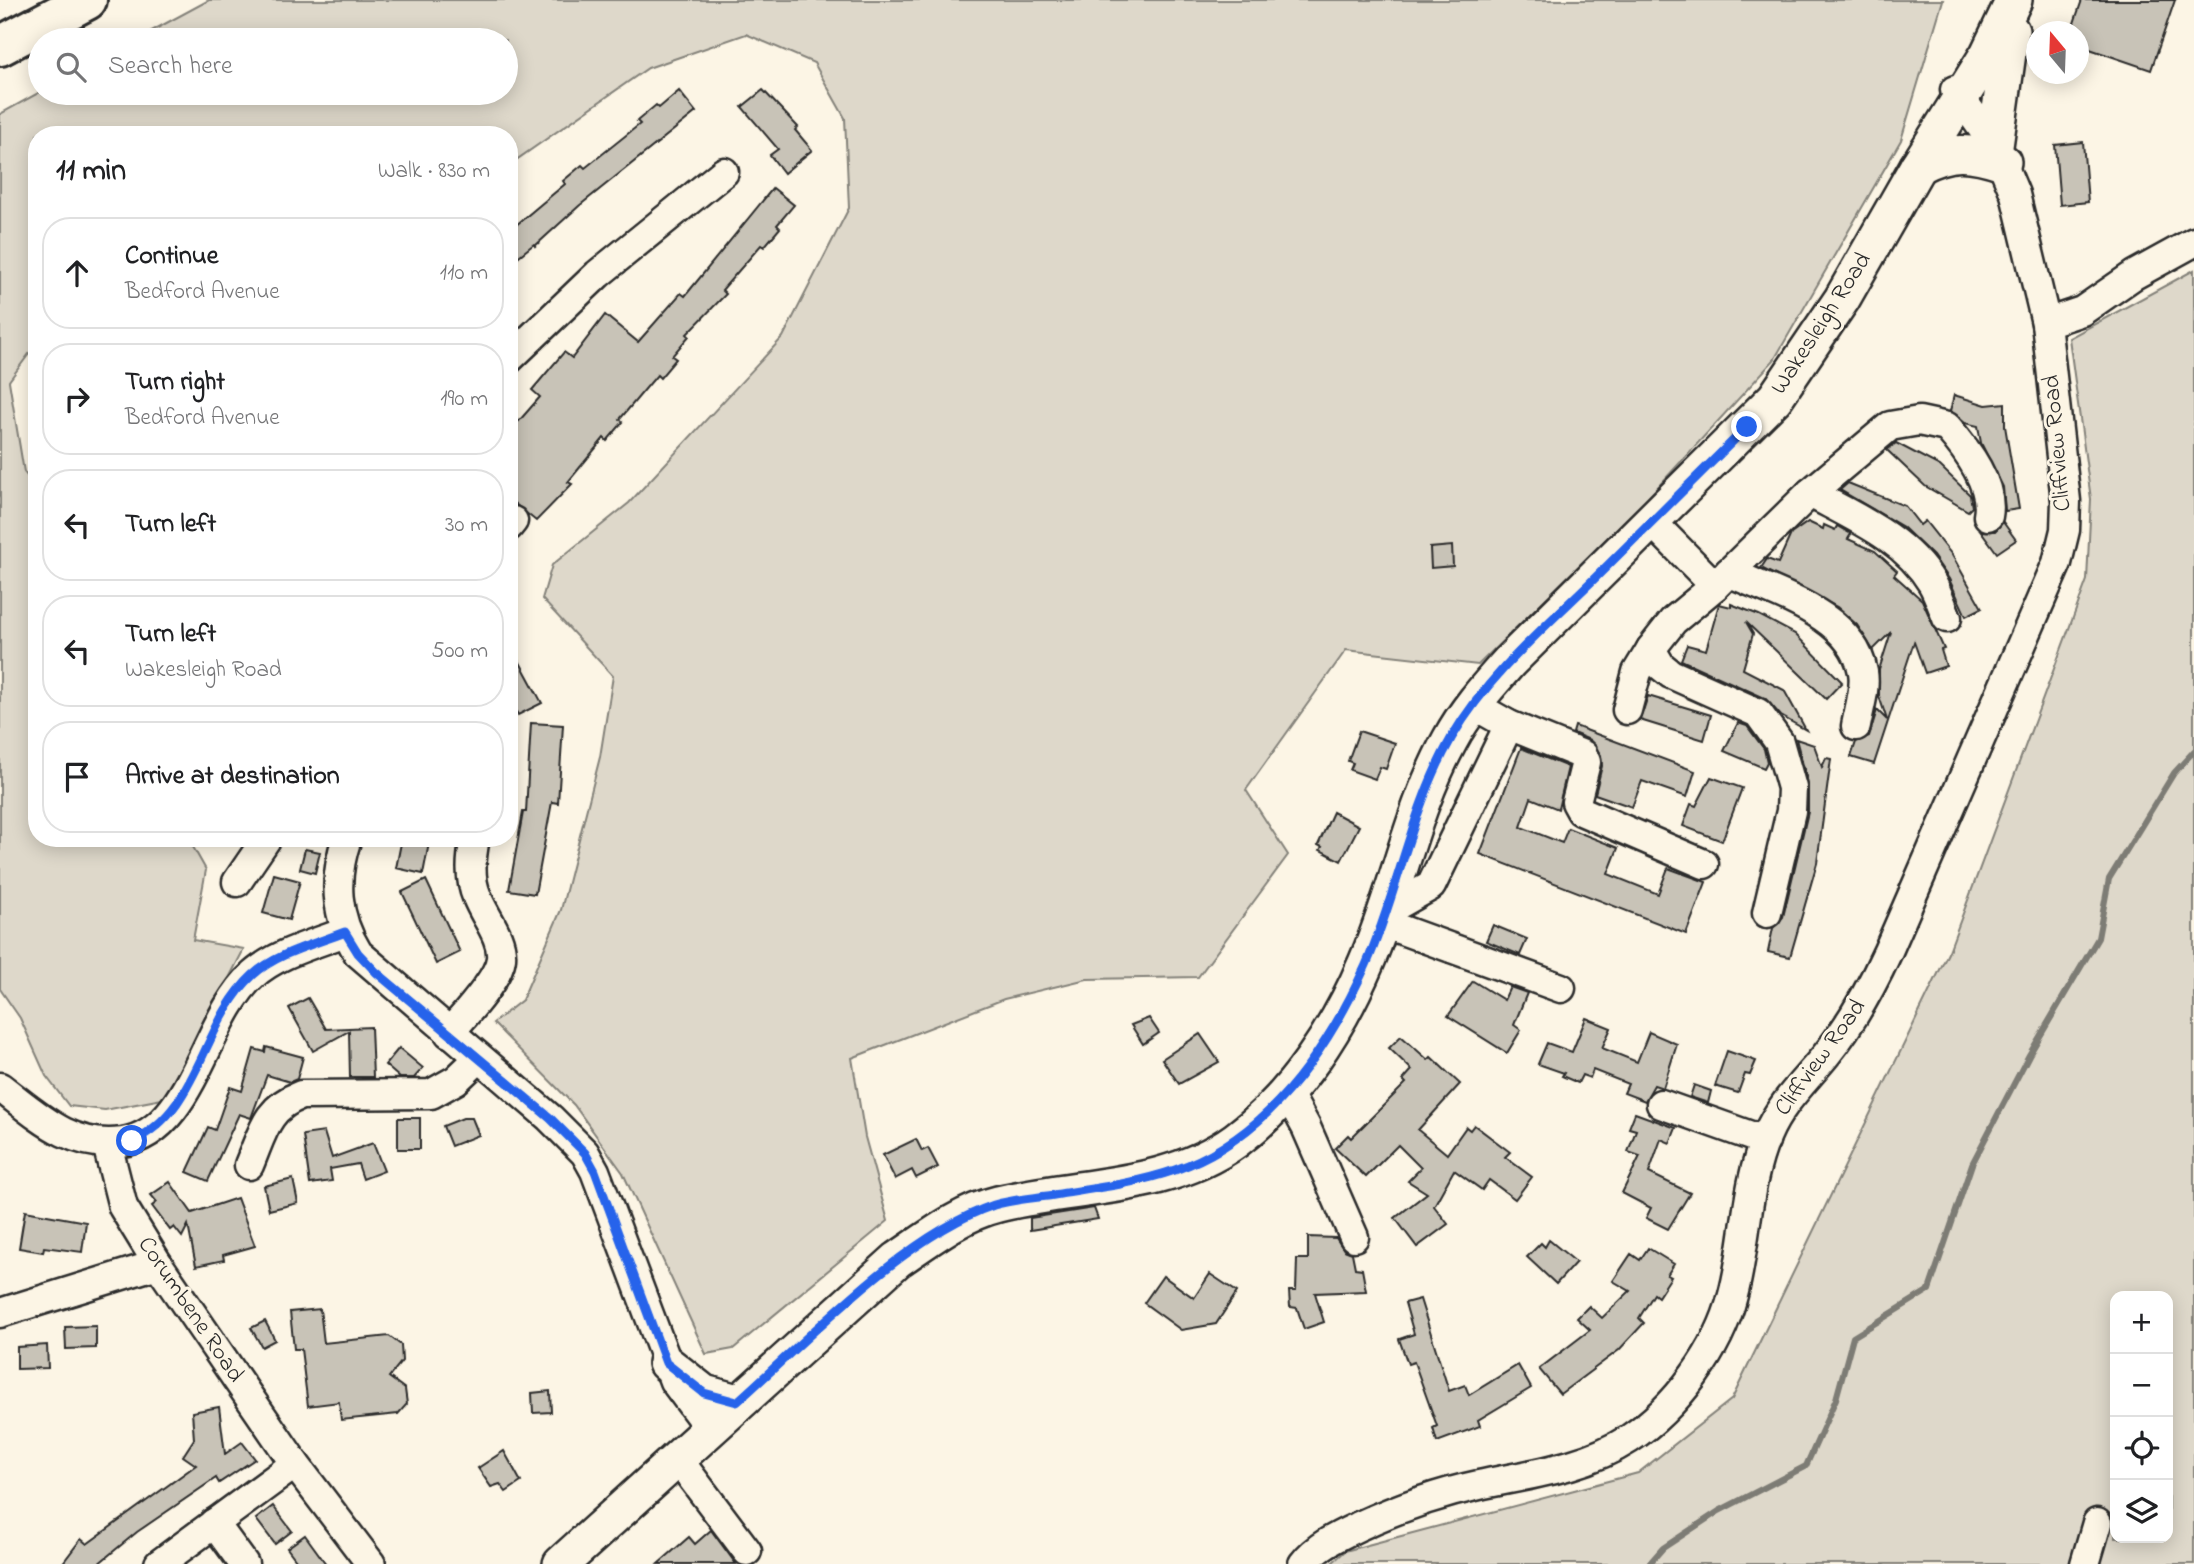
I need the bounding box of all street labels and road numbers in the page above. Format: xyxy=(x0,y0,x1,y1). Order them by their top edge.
street label: Wakesleigh Road xyxy=(1763,245,1881,402)
street label: Cliffview Road xyxy=(2035,373,2081,513)
street label: Cliffview Road xyxy=(1767,992,1876,1124)
street label: Corumbene Road xyxy=(128,1230,252,1391)

